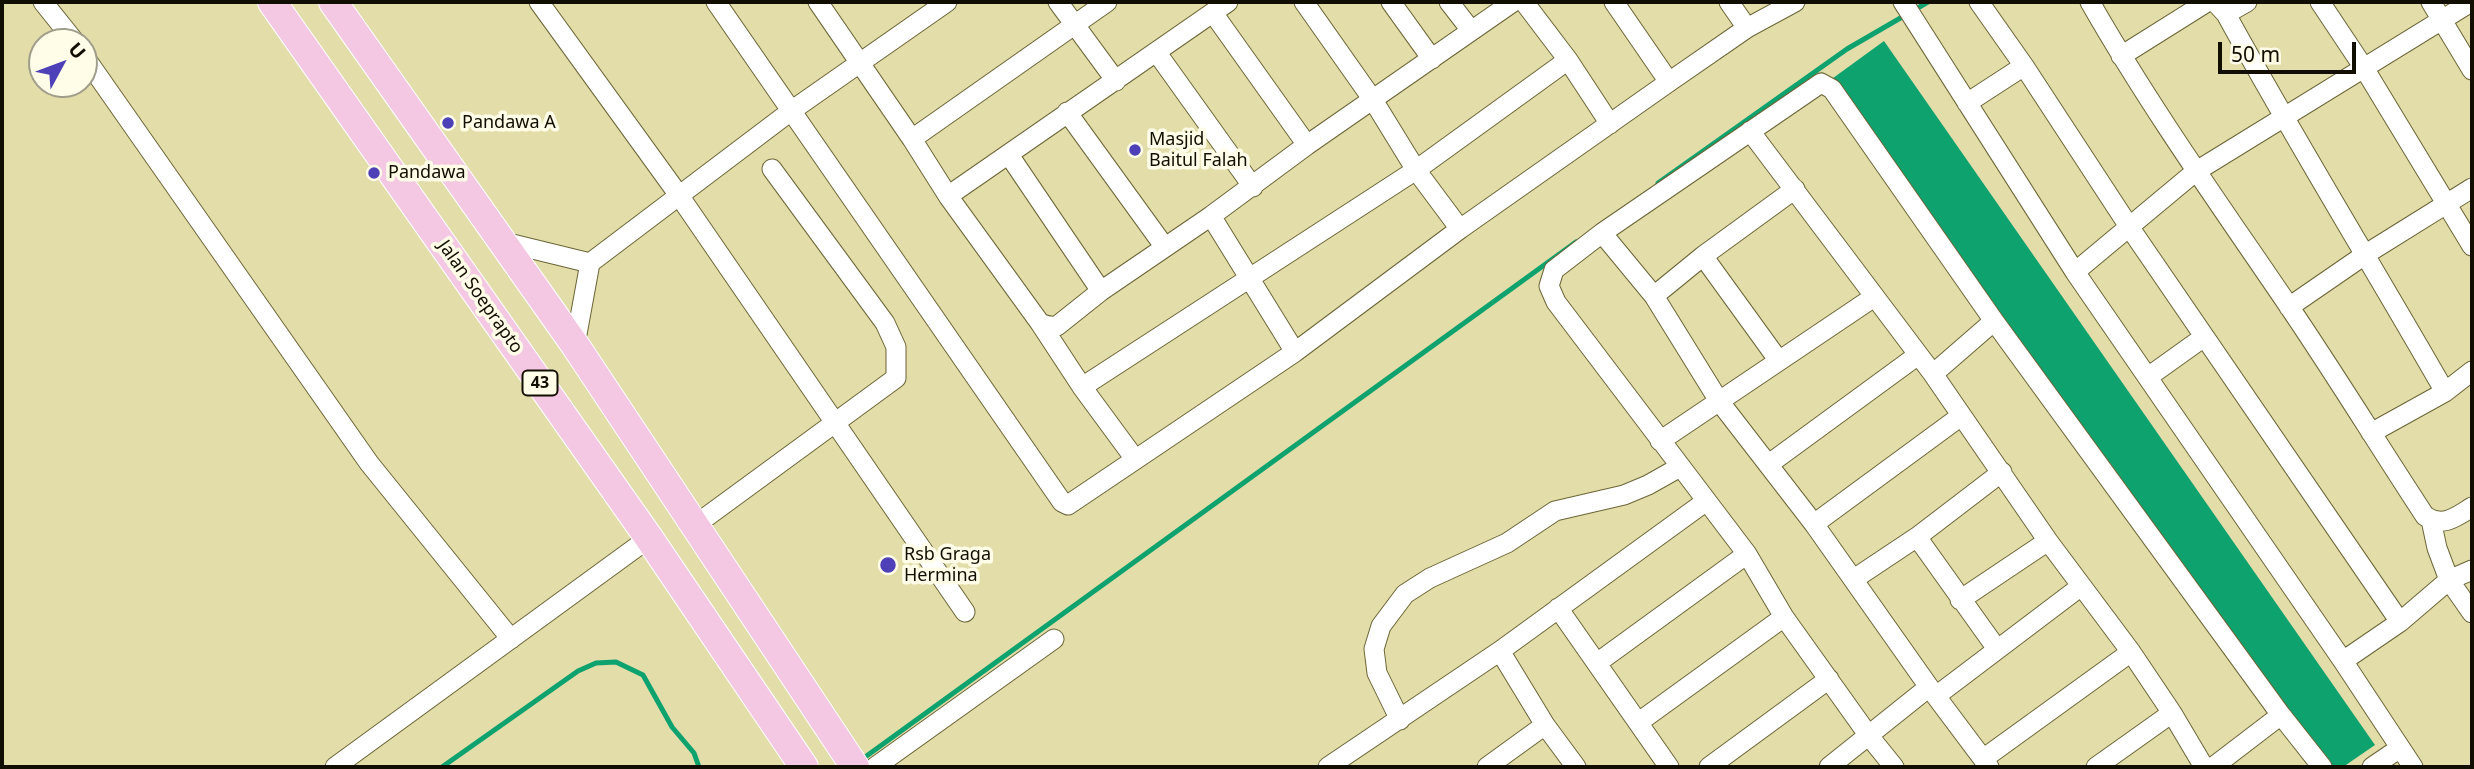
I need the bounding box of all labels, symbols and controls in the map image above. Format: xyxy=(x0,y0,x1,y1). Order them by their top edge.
north arrow xyxy=(28,28,98,98)
scale bar xyxy=(2222,28,2360,72)
text: U xyxy=(63,37,92,64)
text: 50 m xyxy=(2231,40,2280,68)
place label: Pandawa A xyxy=(462,112,556,134)
marker: Pandawa A xyxy=(440,115,456,131)
place label: Masjid Baitul Falah xyxy=(1149,129,1248,172)
marker: Masjid Baitul Falah xyxy=(1127,142,1143,158)
place label: Pandawa xyxy=(388,162,466,184)
marker: Pandawa xyxy=(366,165,382,181)
street label: Jalan Soeprapto xyxy=(433,236,527,358)
road number: 43 xyxy=(522,370,558,396)
place label: Rsb Graga Hermina xyxy=(904,544,991,586)
marker: Rsb Graga Hermina xyxy=(878,555,898,575)

